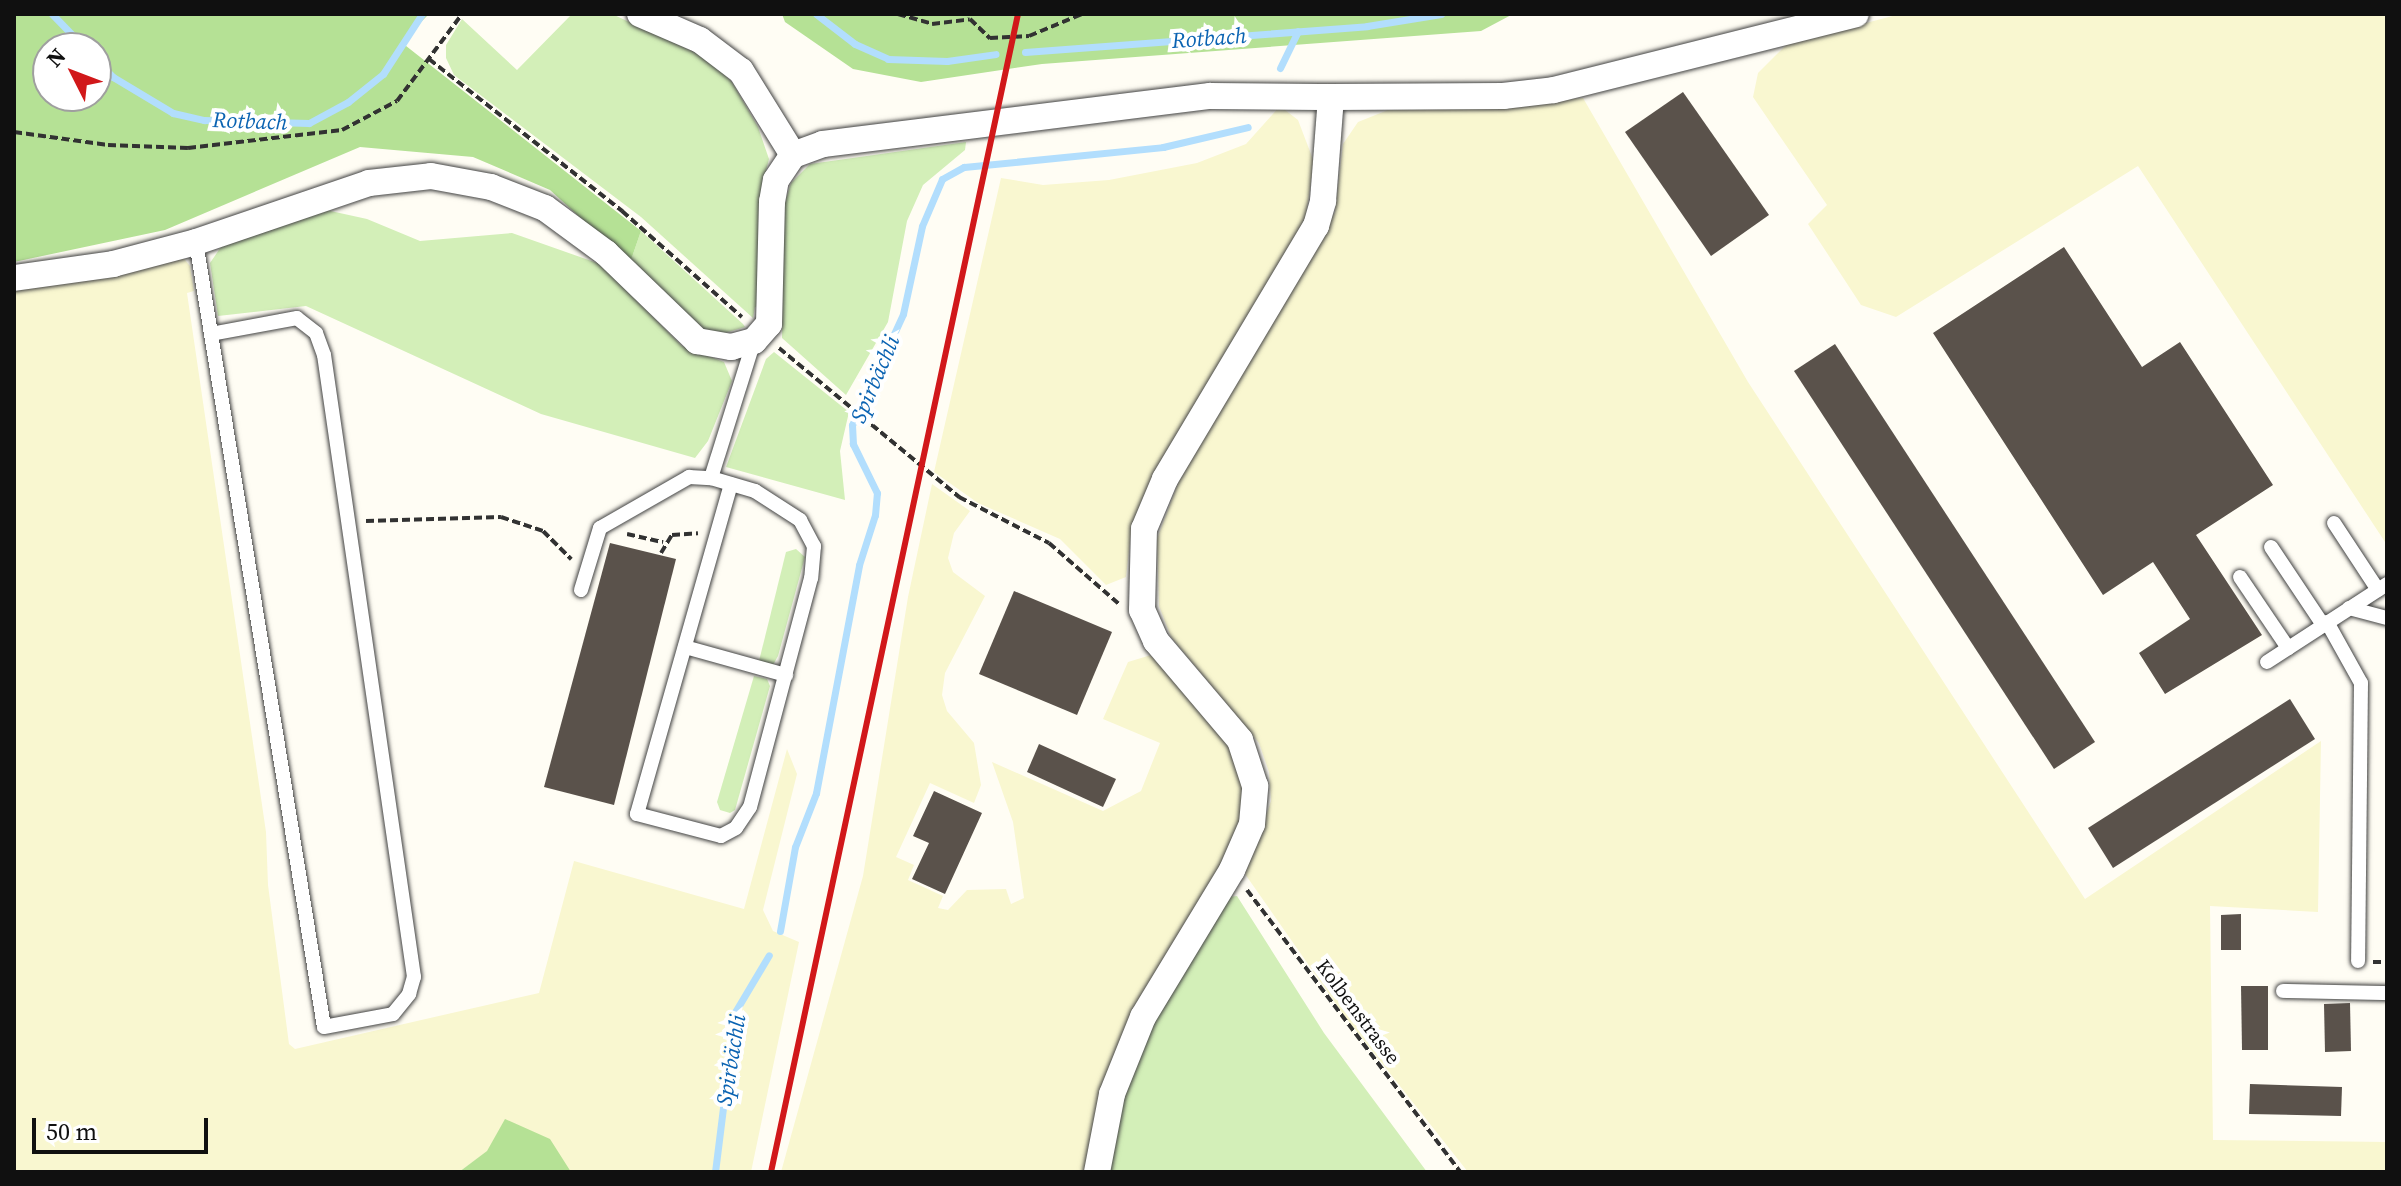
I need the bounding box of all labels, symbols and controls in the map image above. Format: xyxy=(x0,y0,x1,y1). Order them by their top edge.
water label: Rotbach xyxy=(1171,22,1247,54)
north arrow xyxy=(32,32,112,112)
text: N xyxy=(39,41,72,73)
water label: Rotbach xyxy=(212,107,288,135)
water label: Spirbächli xyxy=(845,331,905,427)
street label: Kolbenstrasse xyxy=(1311,955,1405,1069)
water label: Spirbächli xyxy=(711,1012,751,1108)
scale bar xyxy=(36,1102,212,1152)
text: 50 m xyxy=(46,1115,97,1148)

